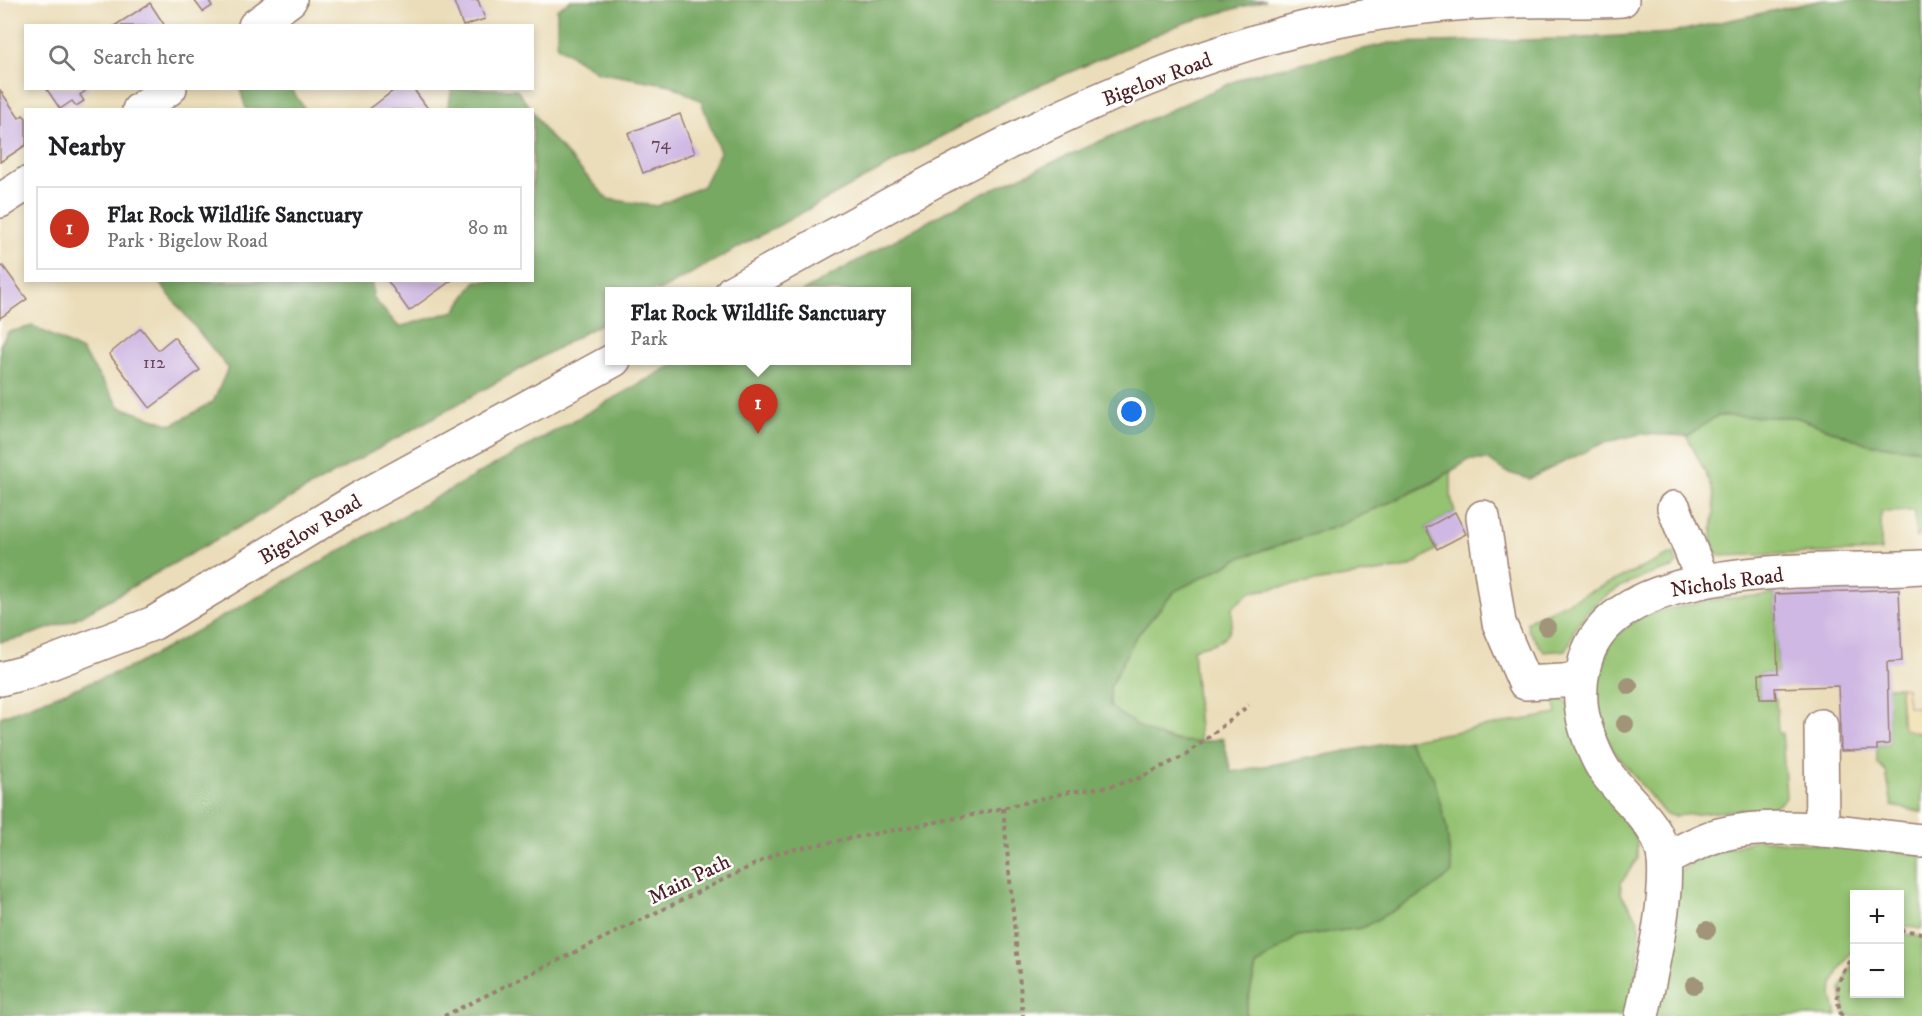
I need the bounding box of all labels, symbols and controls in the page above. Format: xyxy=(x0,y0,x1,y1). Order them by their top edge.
search box xyxy=(24,24,534,90)
icon: search xyxy=(45,41,78,74)
text: Search here xyxy=(93,44,195,71)
street label: Bigelow Road xyxy=(1099,47,1216,113)
text: Nearby xyxy=(48,131,125,164)
house number: 74 xyxy=(651,133,671,155)
text: Flat Rock Wildlife Sanctuary xyxy=(107,202,362,229)
text: 1 xyxy=(66,216,73,241)
text: 80 m xyxy=(468,216,508,241)
text: Park · Bigelow Road xyxy=(107,229,268,254)
popup xyxy=(605,287,911,365)
text: Flat Rock Wildlife Sanctuary xyxy=(630,300,886,327)
text: Park xyxy=(630,327,668,352)
house number: 112 xyxy=(143,352,165,374)
pin: 1 xyxy=(738,384,777,434)
your location xyxy=(1117,397,1146,426)
street label: Bigelow Road xyxy=(254,489,367,571)
street label: Nichols Road xyxy=(1669,562,1786,604)
street label: Main Path xyxy=(644,849,735,911)
map controls xyxy=(1850,890,1904,998)
button: + xyxy=(1850,890,1904,944)
button: − xyxy=(1850,944,1904,998)

